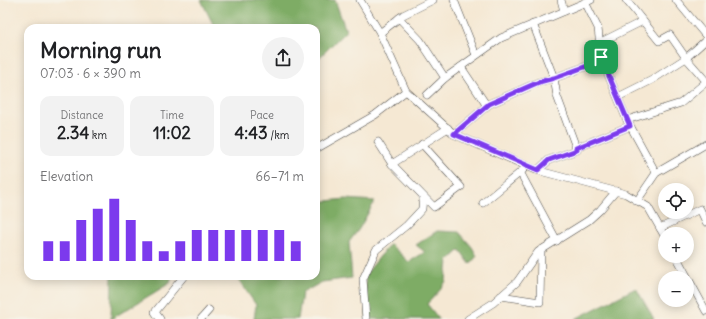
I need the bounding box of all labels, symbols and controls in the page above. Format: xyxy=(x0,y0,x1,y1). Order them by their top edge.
text: Morning run xyxy=(40,36,162,64)
button: share xyxy=(262,37,304,79)
pin xyxy=(584,40,618,74)
icon: arrive xyxy=(590,46,612,68)
text: 07:03 · 6 × 390 m xyxy=(40,65,141,82)
text: Distance xyxy=(61,108,103,122)
text: Time xyxy=(160,108,184,122)
text: Pace xyxy=(250,108,274,122)
text: 2.34 xyxy=(57,122,89,144)
text: 11:02 xyxy=(153,122,191,144)
text: 4:43 xyxy=(234,122,268,144)
text: km xyxy=(89,128,107,142)
text: /km xyxy=(268,128,290,142)
text: Elevation xyxy=(40,168,93,185)
text: 66–71 m xyxy=(256,168,304,185)
map controls xyxy=(658,183,694,307)
button: locate xyxy=(658,183,694,219)
button: + xyxy=(658,227,694,263)
button: − xyxy=(658,271,694,307)

